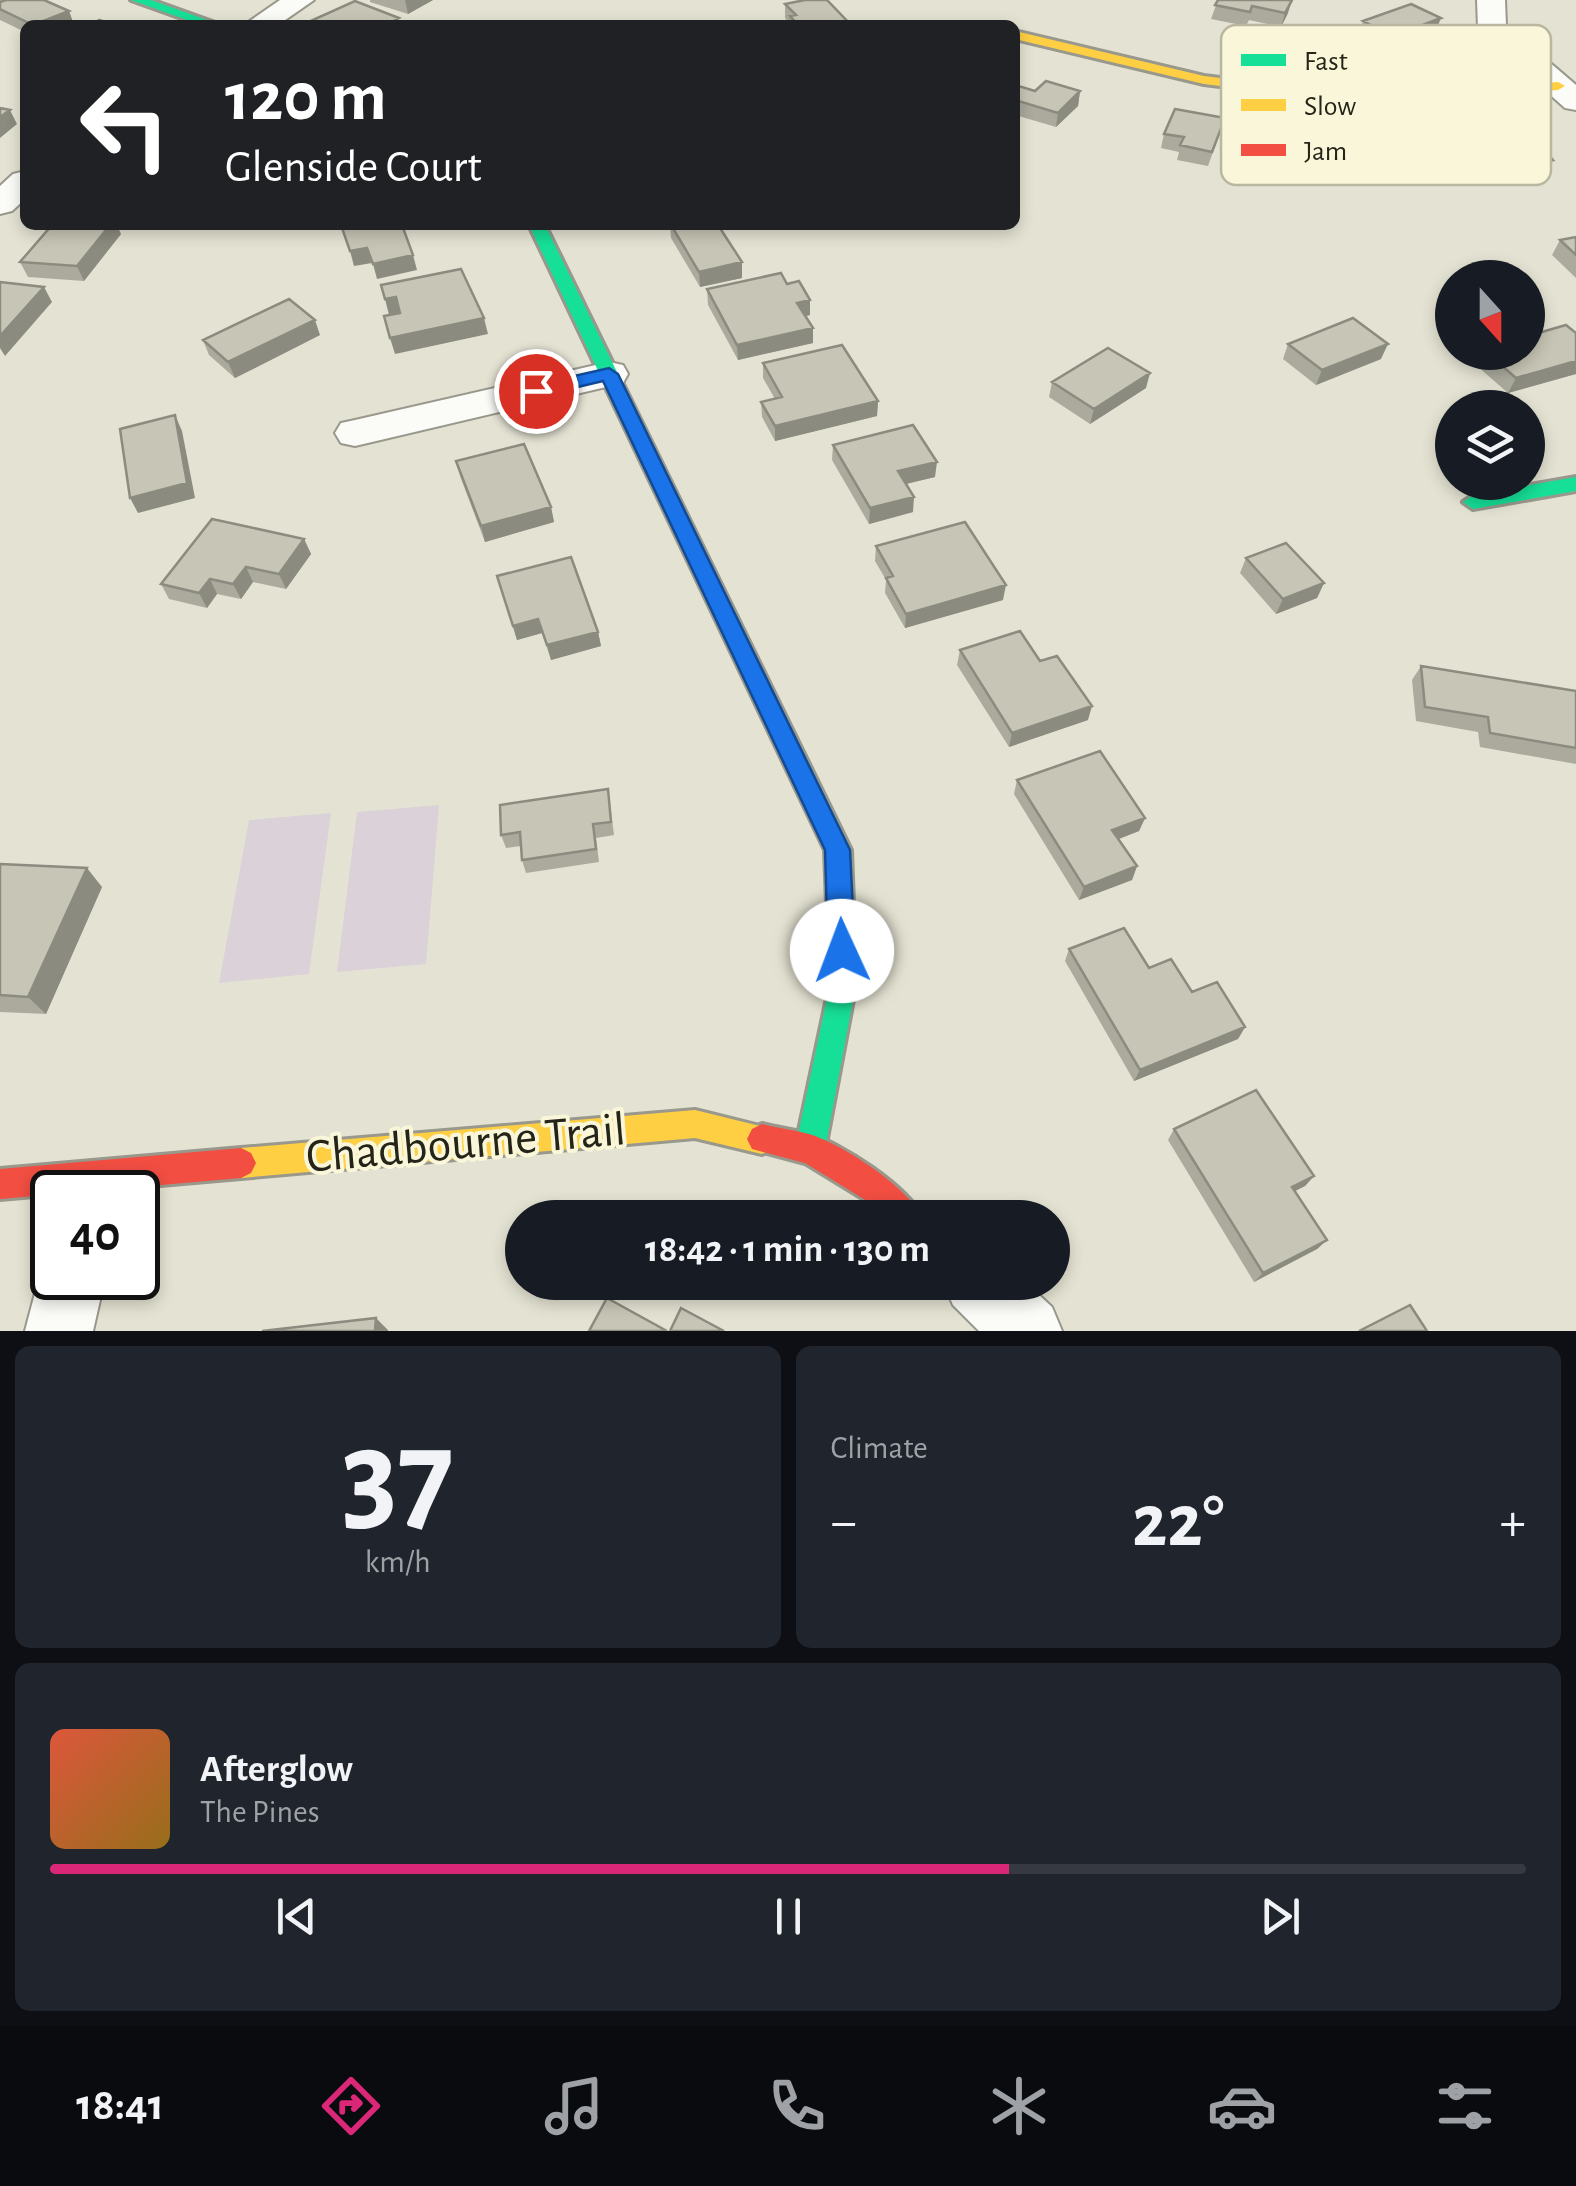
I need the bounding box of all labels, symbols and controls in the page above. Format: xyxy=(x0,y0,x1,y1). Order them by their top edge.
legend xyxy=(1221,25,1551,185)
text: Fast xyxy=(1304,48,1348,76)
icon: left xyxy=(60,60,190,190)
text: 120 m xyxy=(225,63,387,133)
text: Slow xyxy=(1304,93,1356,121)
text: Jam xyxy=(1304,138,1347,166)
text: Glenside Court xyxy=(225,145,482,190)
north arrow xyxy=(1435,260,1545,370)
map controls xyxy=(1435,260,1545,500)
pin xyxy=(494,349,579,434)
icon: arrive xyxy=(509,364,564,419)
button: layers xyxy=(1435,390,1545,500)
position arrow xyxy=(790,899,894,1003)
street label: Chadbourne Trail xyxy=(304,1106,628,1182)
speed limit sign: 40 xyxy=(30,1170,160,1300)
text: 18:42 · 1 min · 130 m xyxy=(645,1231,930,1269)
text: 37 xyxy=(342,1413,454,1543)
text: Climate xyxy=(831,1432,928,1464)
text: 22° xyxy=(1132,1485,1225,1560)
text: − xyxy=(831,1495,857,1550)
text: + xyxy=(1500,1495,1526,1550)
text: km/h xyxy=(365,1546,431,1578)
text: Afterglow xyxy=(200,1751,353,1789)
text: The Pines xyxy=(200,1796,320,1828)
icon: previous xyxy=(269,1889,324,1944)
icon: pause xyxy=(761,1889,816,1944)
icon: next xyxy=(1253,1889,1308,1944)
icon: directions xyxy=(316,2071,386,2141)
icon: music xyxy=(539,2071,609,2141)
icon: phone xyxy=(762,2071,832,2141)
icon: climate xyxy=(984,2071,1054,2141)
icon: car xyxy=(1207,2071,1277,2141)
icon: filters xyxy=(1430,2071,1500,2141)
text: 18:41 xyxy=(76,2083,164,2128)

